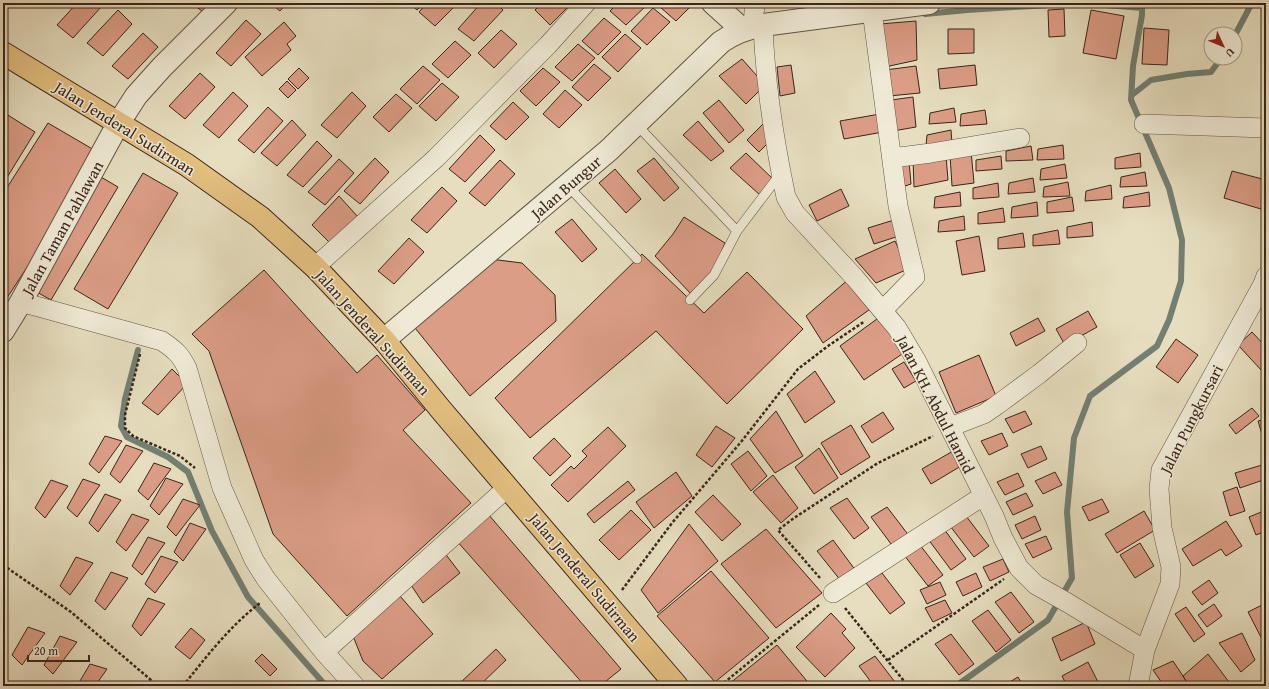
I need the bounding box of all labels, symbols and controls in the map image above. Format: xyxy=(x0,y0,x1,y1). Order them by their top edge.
north arrow xyxy=(1203,26,1243,66)
text: U xyxy=(1221,45,1239,62)
street label: Jalan Jenderal Sudirman xyxy=(48,74,200,181)
street label: Jalan Bungur xyxy=(524,149,607,226)
street label: Jalan Taman Pahlawan xyxy=(14,156,109,302)
street label: Jalan Jenderal Sudirman xyxy=(308,262,436,400)
street label: Jalan KH. Abdul Hamid xyxy=(890,329,981,478)
street label: Jalan Pungkursari xyxy=(1152,360,1229,480)
street label: Jalan Jenderal Sudirman xyxy=(522,506,646,647)
scale bar xyxy=(28,637,89,663)
text: 20 m xyxy=(34,642,58,659)

